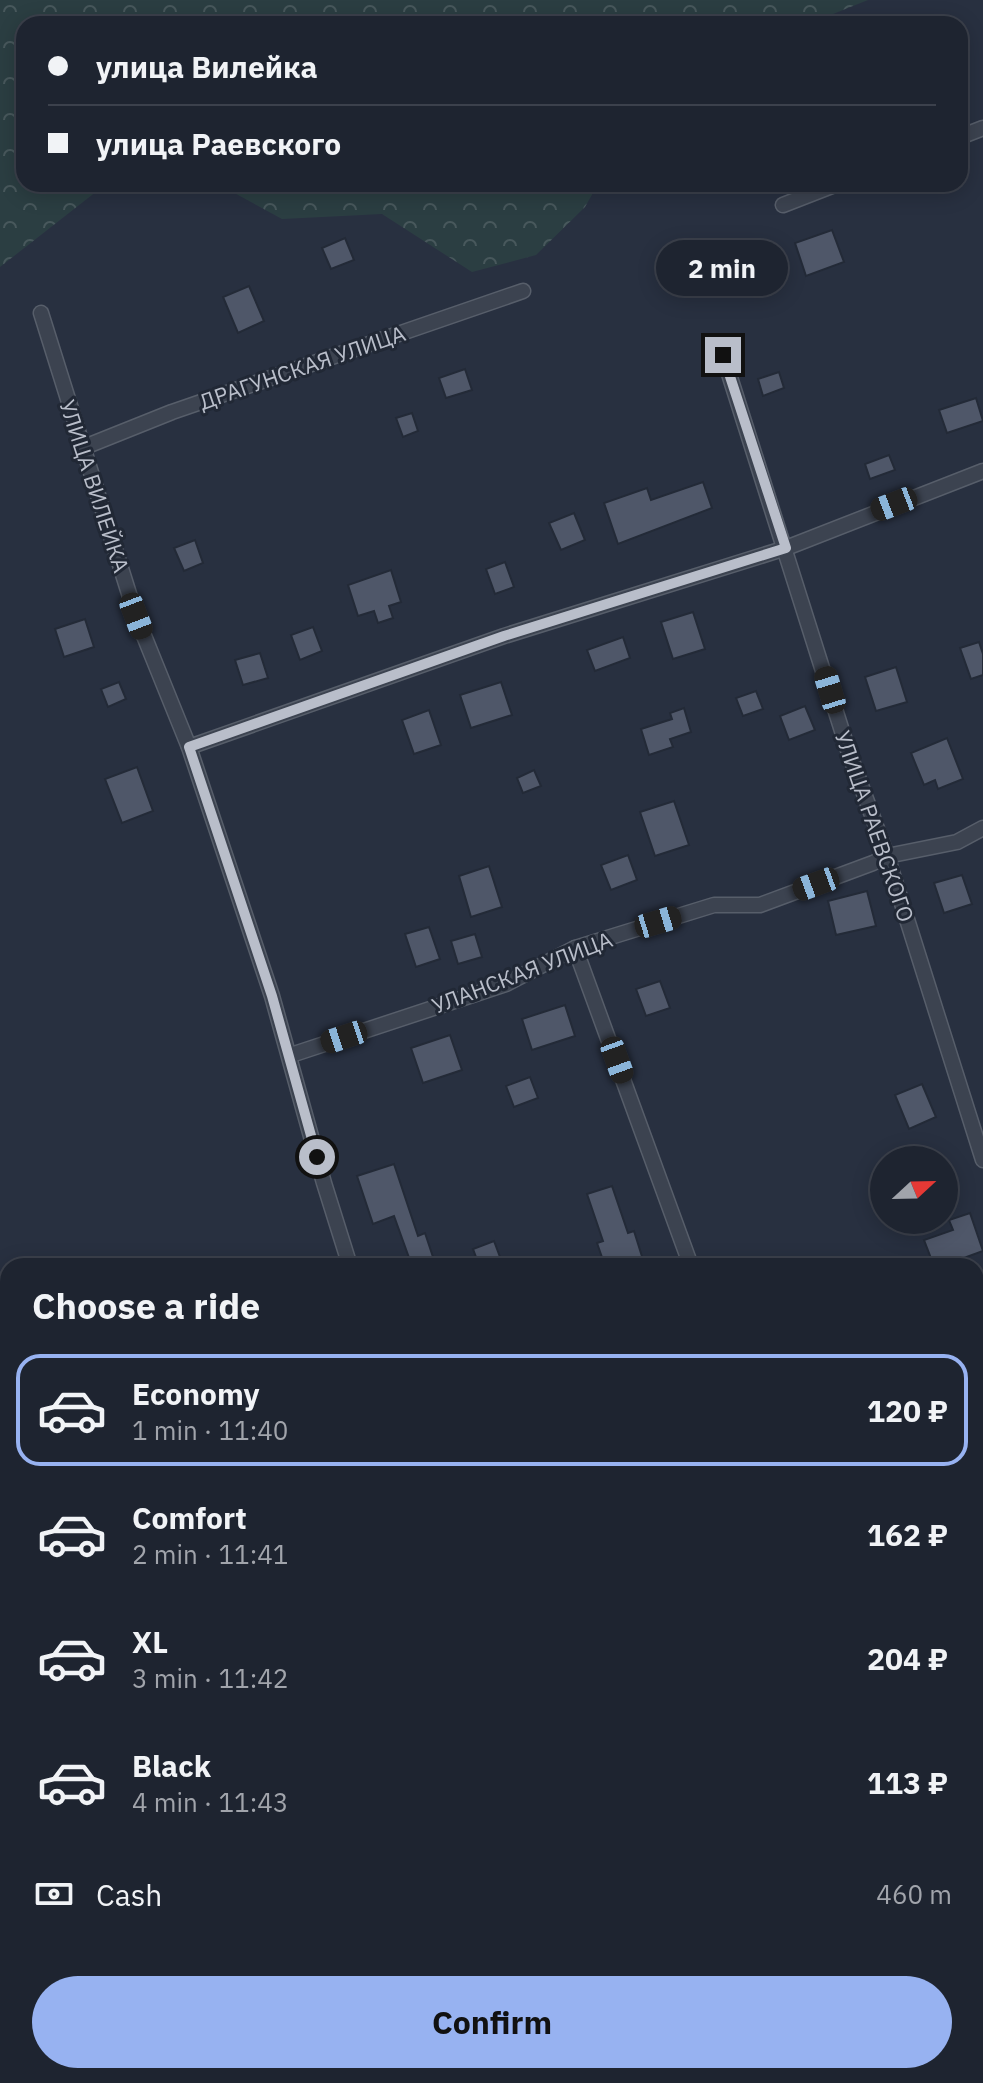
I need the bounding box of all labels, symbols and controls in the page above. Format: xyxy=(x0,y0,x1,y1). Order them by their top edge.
text: улица Вилейка xyxy=(96,47,318,86)
text: улица Раевского xyxy=(96,124,341,163)
callout: 2 min xyxy=(657,239,789,295)
text: 2 min xyxy=(688,251,756,285)
street label: ДРАГУНСКАЯ УЛИЦА xyxy=(195,318,409,416)
route end xyxy=(705,337,741,373)
street label: УЛИЦА ВИЛЕЙКА xyxy=(53,396,137,576)
car xyxy=(867,484,921,524)
car xyxy=(116,589,156,643)
car xyxy=(812,664,848,716)
street label: УЛИЦА РАЕВСКОГО xyxy=(829,726,921,926)
car xyxy=(789,865,843,903)
car xyxy=(632,904,684,940)
street label: УЛАНСКАЯ УЛИЦА xyxy=(428,924,616,1020)
car xyxy=(317,1018,371,1056)
car xyxy=(598,1033,636,1087)
route start xyxy=(299,1139,335,1175)
north arrow xyxy=(870,1146,958,1234)
map controls xyxy=(870,1146,958,1234)
text: Choose a ride xyxy=(32,1282,260,1329)
icon: car xyxy=(36,1374,108,1446)
text: Economy xyxy=(132,1374,260,1413)
text: 120 ₽ xyxy=(867,1391,948,1430)
text: 1 min · 11:40 xyxy=(132,1413,288,1447)
icon: car xyxy=(36,1498,108,1570)
text: Comfort xyxy=(132,1498,247,1537)
text: 162 ₽ xyxy=(867,1515,948,1554)
text: 2 min · 11:41 xyxy=(132,1537,288,1571)
icon: car xyxy=(36,1622,108,1694)
text: XL xyxy=(132,1622,168,1661)
text: 204 ₽ xyxy=(867,1639,948,1678)
text: 3 min · 11:42 xyxy=(132,1661,288,1695)
icon: car xyxy=(36,1746,108,1818)
text: Black xyxy=(132,1746,211,1785)
text: 113 ₽ xyxy=(867,1763,948,1802)
text: 4 min · 11:43 xyxy=(132,1785,288,1819)
icon: cash xyxy=(32,1872,76,1916)
text: Cash xyxy=(96,1875,162,1914)
text: 460 m xyxy=(876,1877,952,1911)
button: Confirm xyxy=(32,1976,952,2068)

